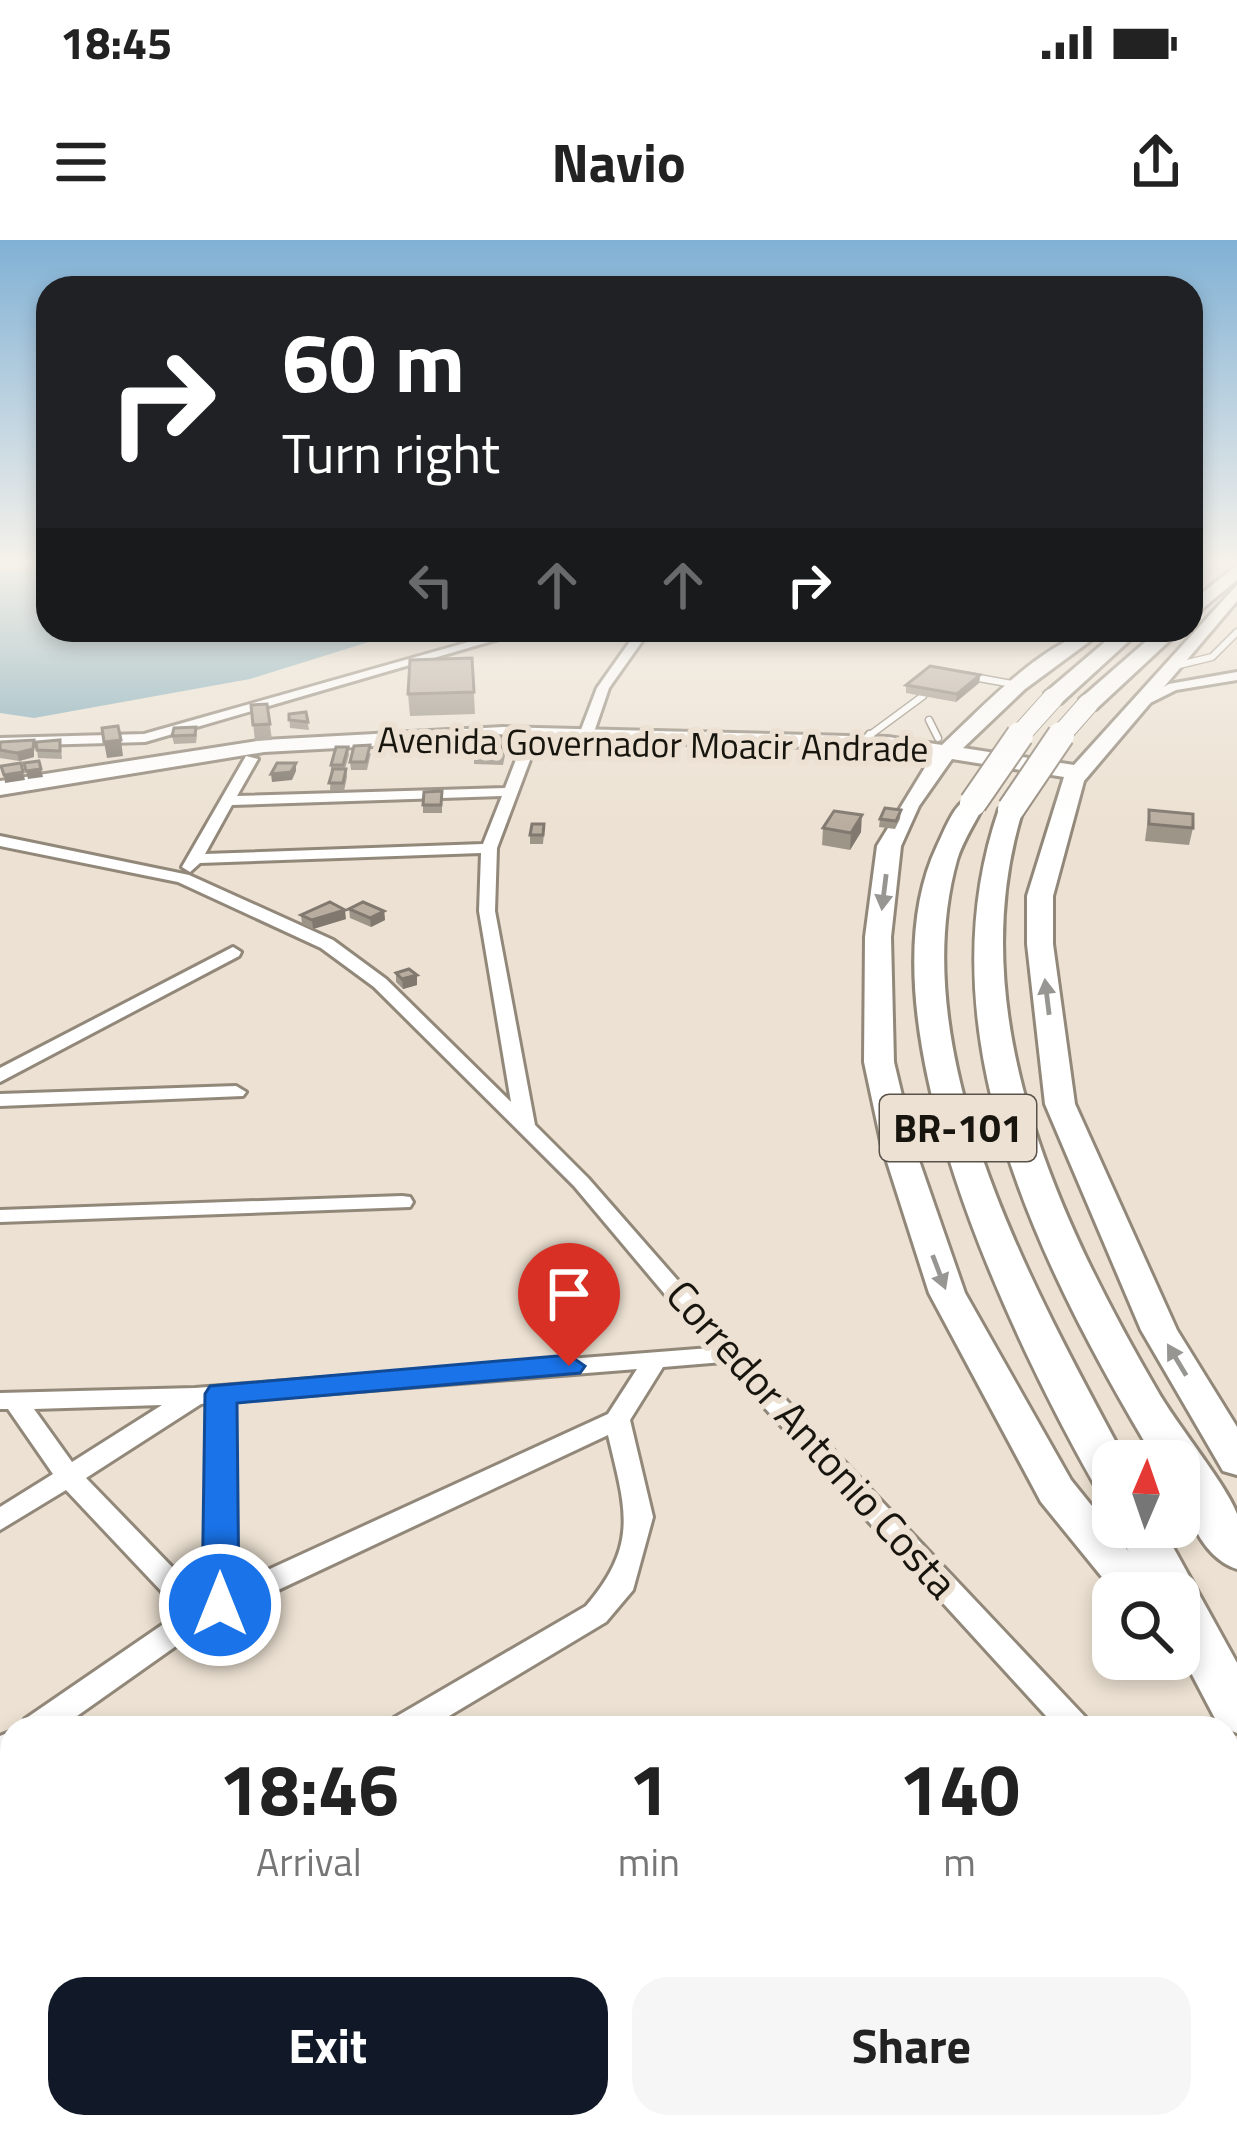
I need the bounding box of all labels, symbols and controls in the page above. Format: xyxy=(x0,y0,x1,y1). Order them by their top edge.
text: 18:45 xyxy=(60,8,172,76)
text: Navio xyxy=(551,121,686,203)
icon: menu xyxy=(48,129,114,195)
icon: share xyxy=(1123,129,1189,195)
text: 60 m xyxy=(282,297,465,425)
icon: right xyxy=(84,324,240,480)
text: Turn right xyxy=(282,412,500,494)
icon: left xyxy=(398,552,464,618)
icon: ahead xyxy=(524,552,590,618)
icon: ahead xyxy=(650,552,716,618)
icon: right xyxy=(776,552,842,618)
street label: Avenida Governador Moacir Andrade xyxy=(377,711,929,776)
one-way arrow xyxy=(874,874,893,911)
one-way arrow xyxy=(1037,977,1056,1015)
road number: BR-101 xyxy=(880,1095,1036,1161)
pin xyxy=(518,1243,620,1366)
one-way arrow xyxy=(931,1255,950,1291)
icon: arrive xyxy=(536,1261,602,1327)
street label: Corredor Antonio Costa xyxy=(652,1265,974,1612)
one-way arrow xyxy=(1168,1343,1189,1377)
north arrow xyxy=(1092,1440,1200,1548)
map controls xyxy=(1092,1440,1200,1680)
position arrow xyxy=(157,1542,283,1668)
button: search xyxy=(1092,1572,1200,1680)
text: 18:46 xyxy=(219,1733,399,1843)
text: 1 xyxy=(629,1733,669,1843)
text: 140 xyxy=(899,1733,1020,1843)
text: Arrival xyxy=(256,1832,362,1891)
text: min xyxy=(618,1832,680,1891)
text: m xyxy=(943,1832,976,1891)
button: Exit xyxy=(48,1977,608,2115)
button: Share xyxy=(632,1977,1191,2115)

